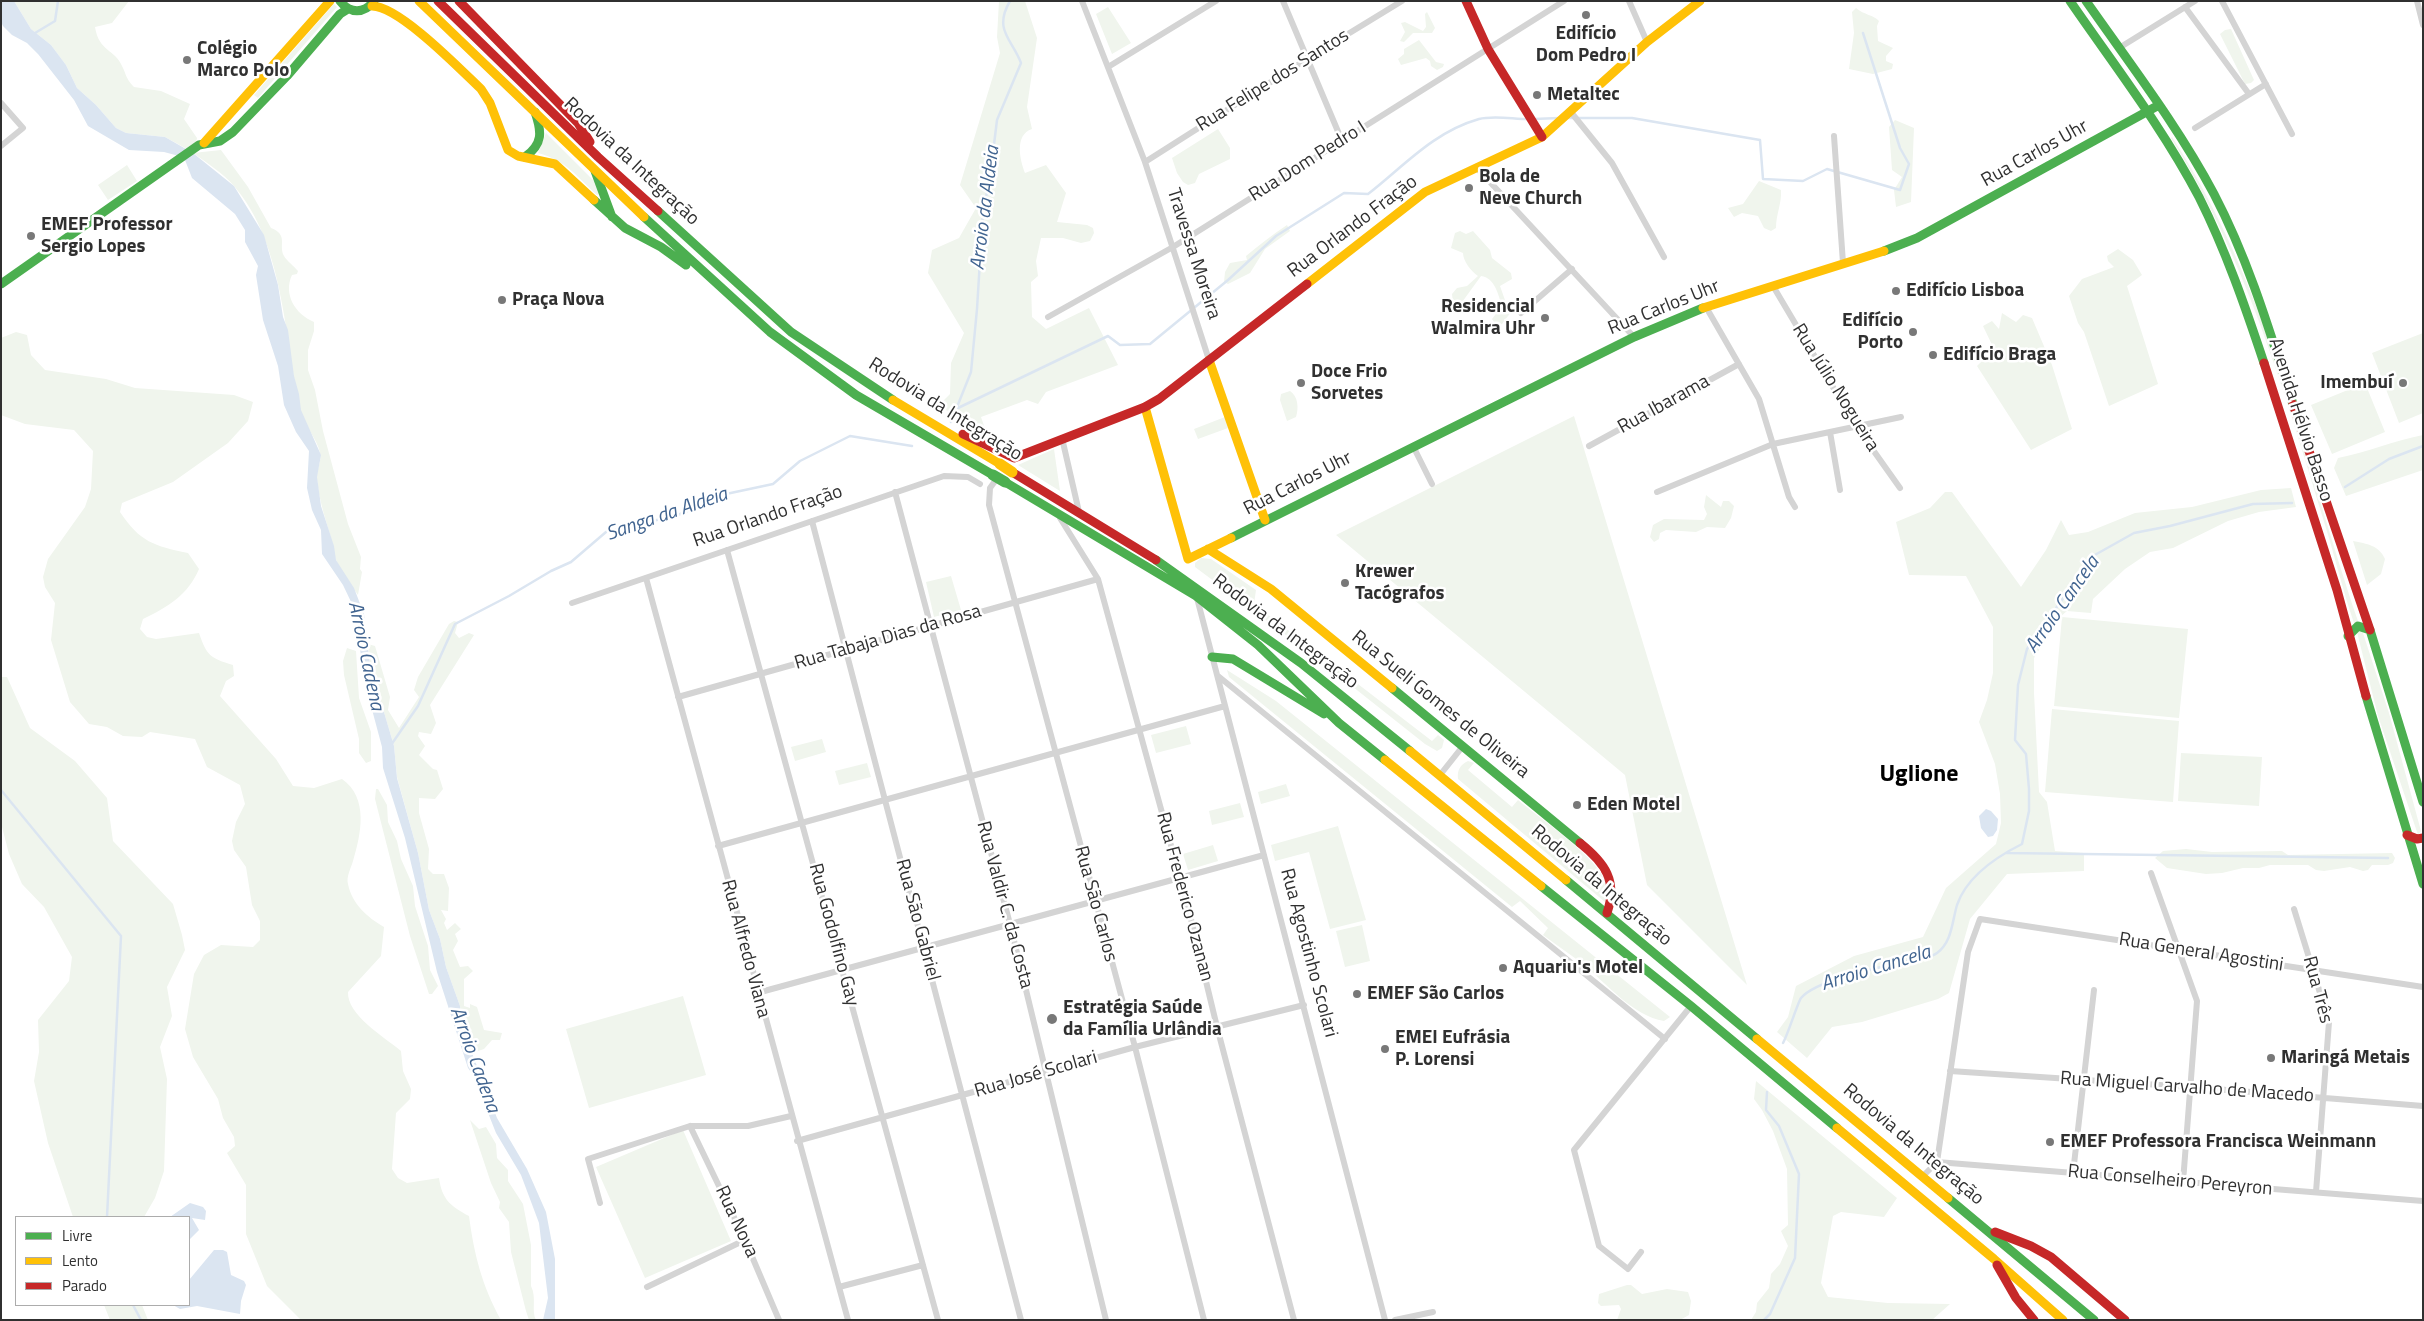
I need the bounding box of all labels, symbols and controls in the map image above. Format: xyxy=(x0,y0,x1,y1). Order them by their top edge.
marker: Edifício Dom Pedro I xyxy=(1580,9,1592,21)
place label: Edifício Dom Pedro I xyxy=(1536,23,1636,67)
street label: Rua Felipe dos Santos xyxy=(1192,25,1354,137)
place label: Colégio Marco Polo xyxy=(197,38,289,82)
marker: Colégio Marco Polo xyxy=(181,54,193,66)
place label: Metaltec xyxy=(1547,84,1620,106)
marker: Metaltec xyxy=(1531,89,1543,101)
street label: Rodovia da Integração xyxy=(558,93,704,231)
street label: Rua Carlos Uhr xyxy=(1978,115,2092,193)
street label: Rua Dom Pedro I xyxy=(1245,117,1371,207)
water label: Arroio da Aldeia xyxy=(966,145,1006,271)
place label: Bola de Neve Church xyxy=(1479,166,1582,210)
street label: Rua Orlando Fração xyxy=(1284,171,1422,283)
marker: Bola de Neve Church xyxy=(1463,182,1475,194)
street label: Travessa Moreira xyxy=(1161,186,1225,322)
place label: EMEF Professor Sergio Lopes xyxy=(41,214,172,258)
marker: EMEF Professor Sergio Lopes xyxy=(25,230,37,242)
street label: Rua Carlos Uhr xyxy=(1605,275,1723,341)
place label: Edifício Lisboa xyxy=(1906,280,2024,302)
marker: Edifício Lisboa xyxy=(1890,285,1902,297)
place label: Praça Nova xyxy=(512,289,604,311)
marker: Praça Nova xyxy=(496,294,508,306)
place label: Residencial Walmira Uhr xyxy=(1431,296,1535,340)
place label: Edifício Porto xyxy=(1842,310,1903,354)
marker: Residencial Walmira Uhr xyxy=(1539,312,1551,324)
street label: Rua Júlio Nogueira xyxy=(1787,320,1883,456)
marker: Edifício Porto xyxy=(1907,326,1919,338)
street label: Avenida Hélvio Basso xyxy=(2263,335,2337,505)
place label: Edifício Braga xyxy=(1943,344,2056,366)
marker: Edifício Braga xyxy=(1927,349,1939,361)
street label: Rodovia da Integração xyxy=(864,353,1026,467)
place label: Doce Frio Sorvetes xyxy=(1311,361,1387,405)
street label: Rua Ibarama xyxy=(1614,371,1714,439)
place label: Imembuí xyxy=(2320,372,2393,394)
marker: Doce Frio Sorvetes xyxy=(1295,377,1307,389)
marker: Imembuí xyxy=(2397,377,2409,389)
street label: Rua Carlos Uhr xyxy=(1240,447,1356,521)
street label: Rua Orlando Fração xyxy=(690,481,846,553)
water label: Sanga da Aldeia xyxy=(603,483,731,547)
water label: Arroio Cancela xyxy=(2021,552,2105,658)
place label: Krewer Tacógrafos xyxy=(1355,561,1445,605)
street label: Rodovia da Integração xyxy=(1207,570,1363,694)
marker: Krewer Tacógrafos xyxy=(1339,577,1351,589)
water label: Arroio Cadena xyxy=(342,599,388,713)
street label: Rua Tabaja Dias da Rosa xyxy=(792,600,984,676)
street label: Rua Sueli Gomes de Oliveira xyxy=(1347,626,1533,784)
district label: Uglione xyxy=(1879,761,1959,789)
place label: Eden Motel xyxy=(1587,794,1680,816)
marker: Eden Motel xyxy=(1571,799,1583,811)
street label: Rua Frederico Ozanan xyxy=(1150,810,1218,984)
street label: Rua Valdir C. da Costa xyxy=(971,819,1037,991)
street label: Rodovia da Integração xyxy=(1526,820,1676,952)
street label: Rua São Carlos xyxy=(1069,844,1121,964)
street label: Rua São Gabriel xyxy=(890,856,944,984)
street label: Rua Godolfino Gay xyxy=(803,861,863,1009)
street label: Rua Agostinho Scolari xyxy=(1274,866,1342,1040)
street label: Rua Alfredo Viana xyxy=(716,877,774,1021)
street label: Rua General Agostini xyxy=(2117,929,2285,977)
water label: Arroio Cancela xyxy=(1818,941,1934,997)
street label: Rua Três xyxy=(2297,954,2337,1026)
place label: Aquariu's Motel xyxy=(1513,957,1643,979)
marker: Aquariu's Motel xyxy=(1497,962,1509,974)
place label: EMEF São Carlos xyxy=(1367,983,1504,1005)
marker: EMEF São Carlos xyxy=(1351,988,1363,1000)
place label: Estratégia Saúde da Família Urlândia xyxy=(1063,997,1222,1041)
water label: Arroio Cadena xyxy=(444,1004,504,1116)
marker: Estratégia Saúde da Família Urlândia xyxy=(1045,1012,1059,1026)
place label: EMEI Eufrásia P. Lorensi xyxy=(1395,1027,1510,1071)
marker: EMEI Eufrásia P. Lorensi xyxy=(1379,1043,1391,1055)
street label: Rua José Scolari xyxy=(972,1047,1100,1103)
place label: Maringá Metais xyxy=(2281,1047,2410,1069)
marker: Maringá Metais xyxy=(2265,1052,2277,1064)
street label: Rua Miguel Carvalho de Macedo xyxy=(2059,1068,2315,1108)
street label: Rodovia da Integração xyxy=(1838,1079,1988,1211)
place label: EMEF Professora Francisca Weinmann xyxy=(2060,1131,2376,1153)
marker: EMEF Professora Francisca Weinmann xyxy=(2044,1136,2056,1148)
street label: Rua Conselheiro Pereyron xyxy=(2067,1161,2273,1201)
street label: Rua Nova xyxy=(709,1182,763,1262)
legend xyxy=(15,1216,190,1306)
text: Livre xyxy=(62,1224,92,1247)
text: Lento xyxy=(62,1249,98,1272)
text: Parado xyxy=(62,1274,107,1297)

